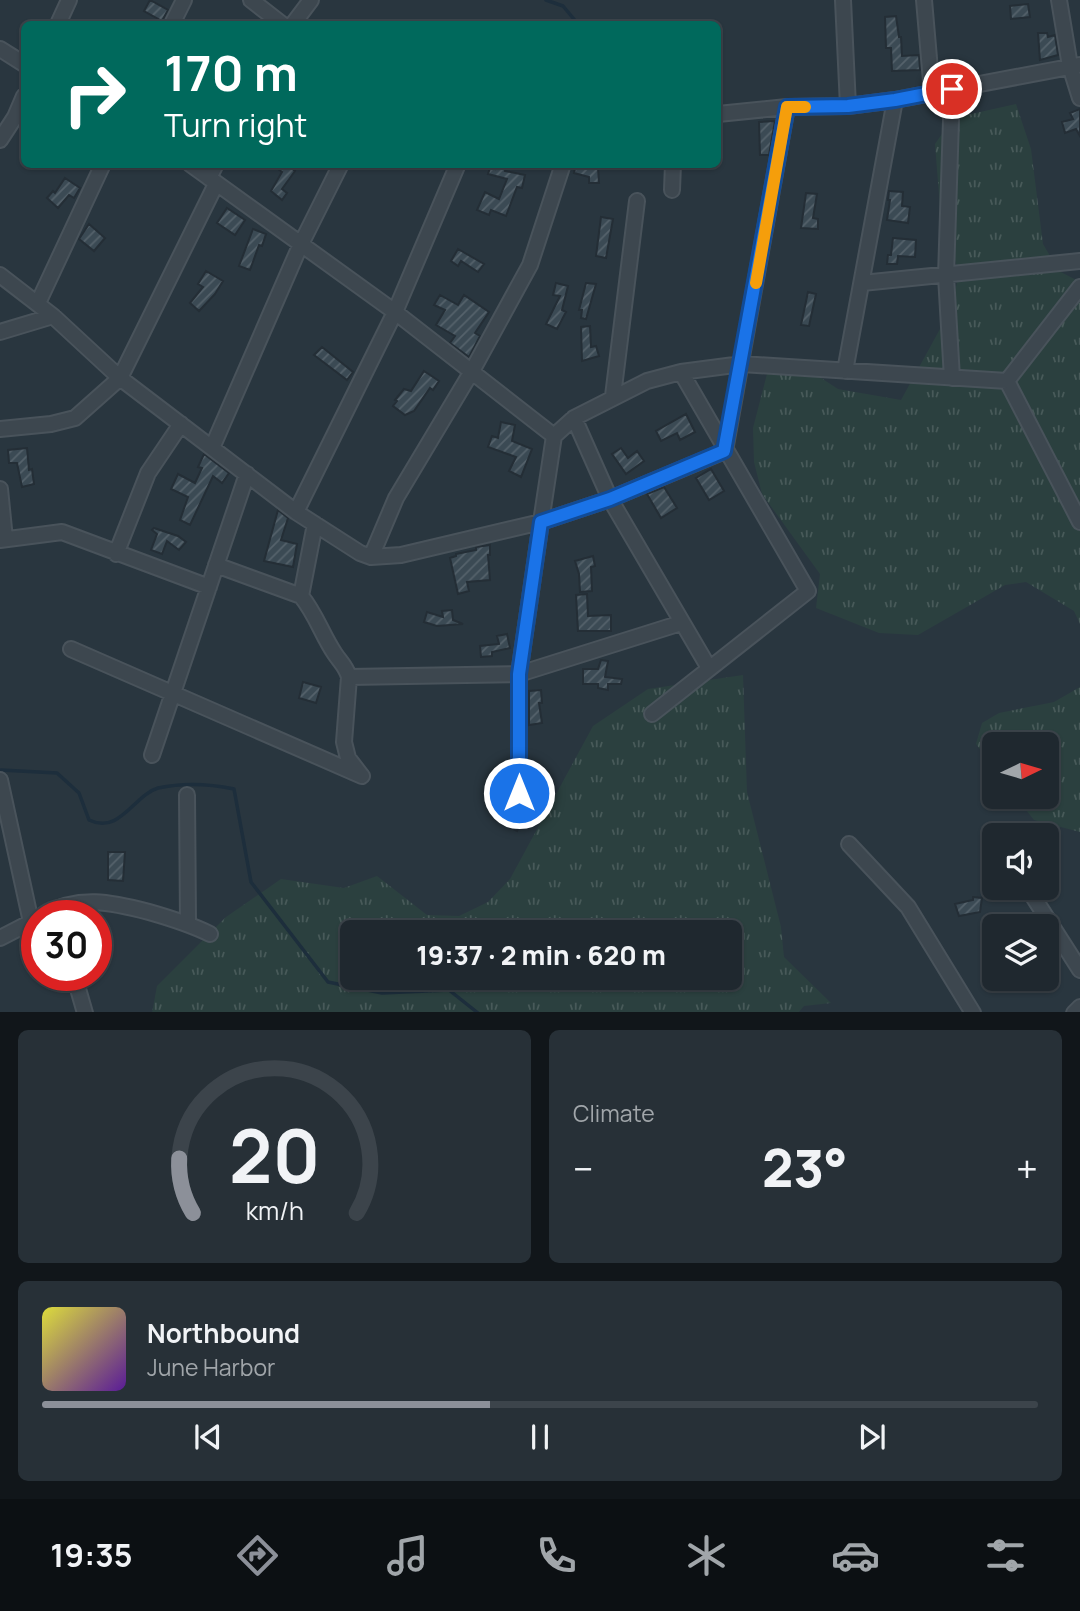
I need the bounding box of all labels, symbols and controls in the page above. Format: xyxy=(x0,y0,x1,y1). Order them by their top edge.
text: 170 m xyxy=(164,39,298,106)
icon: right xyxy=(49,49,140,140)
pin xyxy=(922,59,982,119)
icon: arrive xyxy=(933,70,971,108)
text: Turn right xyxy=(164,103,307,147)
north arrow xyxy=(982,732,1059,808)
map controls xyxy=(982,732,1059,991)
position arrow xyxy=(482,756,556,830)
button: sound xyxy=(982,823,1059,900)
speed limit sign: 30 xyxy=(21,900,112,991)
button: layers xyxy=(982,914,1059,991)
text: 19:37 · 2 min · 620 m xyxy=(416,937,666,973)
text: Climate xyxy=(573,1097,655,1129)
text: 20 xyxy=(229,1105,320,1205)
text: 23° xyxy=(762,1132,848,1203)
text: − xyxy=(573,1142,594,1194)
text: + xyxy=(1016,1142,1038,1194)
text: km/h xyxy=(245,1192,304,1227)
text: Northbound xyxy=(147,1315,300,1351)
text: June Harbor xyxy=(147,1351,275,1383)
icon: previous xyxy=(189,1418,227,1456)
icon: pause xyxy=(521,1418,559,1456)
icon: next xyxy=(853,1418,891,1456)
icon: directions xyxy=(233,1531,282,1580)
icon: music xyxy=(383,1531,432,1580)
icon: phone xyxy=(532,1531,581,1580)
icon: climate xyxy=(682,1531,731,1580)
icon: car xyxy=(831,1531,880,1580)
icon: filters xyxy=(981,1531,1030,1580)
text: 19:35 xyxy=(50,1533,133,1577)

